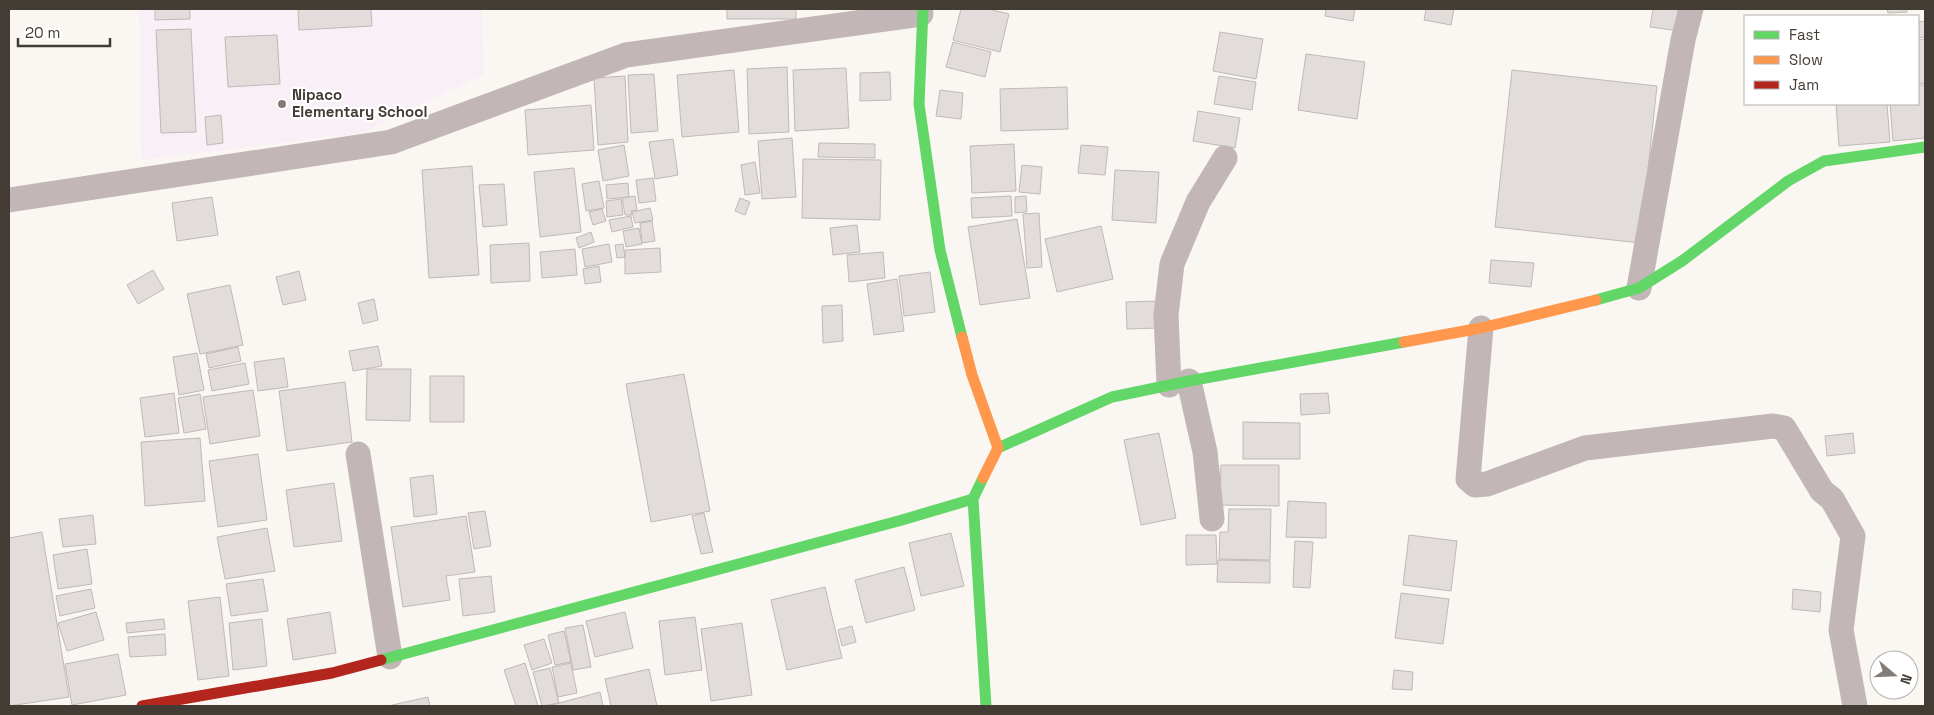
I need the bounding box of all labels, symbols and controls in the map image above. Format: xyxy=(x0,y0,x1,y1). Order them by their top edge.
scale bar xyxy=(18,15,110,47)
legend xyxy=(1744,15,1919,105)
text: 20 m xyxy=(25,23,60,42)
text: Fast xyxy=(1789,25,1820,44)
text: Slow xyxy=(1789,50,1823,69)
text: Jam xyxy=(1789,75,1819,94)
place label: Nipaco Elementary School xyxy=(292,85,427,121)
marker: Nipaco Elementary School xyxy=(276,98,288,110)
north arrow xyxy=(1869,650,1919,700)
text: N xyxy=(1896,672,1916,687)

